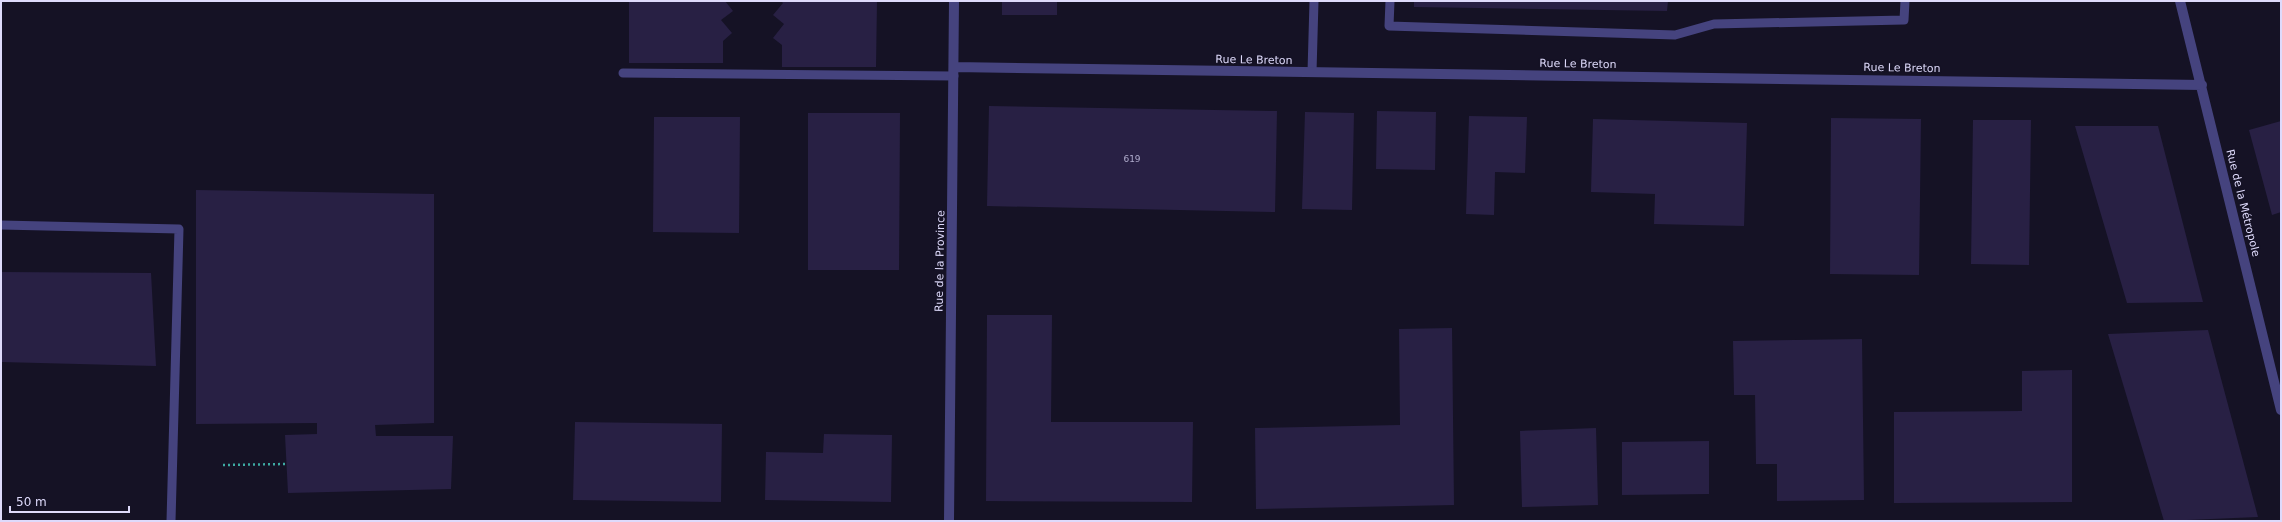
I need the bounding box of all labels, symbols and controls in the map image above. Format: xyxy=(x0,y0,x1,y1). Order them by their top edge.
street label: Rue Le Breton xyxy=(1215,53,1293,67)
street label: Rue Le Breton xyxy=(1539,57,1617,71)
street label: Rue Le Breton xyxy=(1863,61,1941,75)
street label: Rue de la Métropole xyxy=(2223,148,2263,258)
house number: 619 xyxy=(1123,154,1141,164)
street label: Rue de la Province xyxy=(933,210,947,312)
scale bar xyxy=(10,488,129,514)
text: 50 m xyxy=(16,495,47,509)

